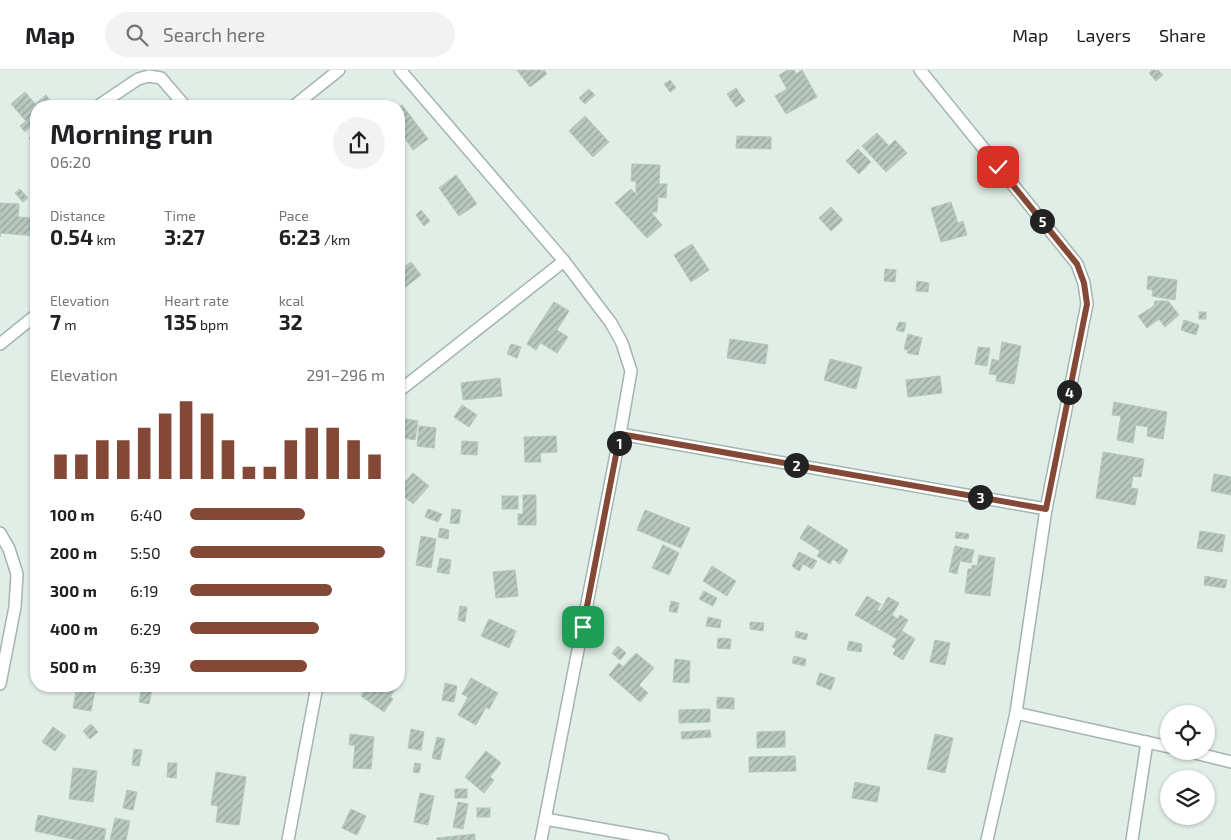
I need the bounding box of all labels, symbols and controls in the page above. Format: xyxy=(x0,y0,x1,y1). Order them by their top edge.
search box xyxy=(105,12,455,57)
text: Map xyxy=(25,20,75,49)
icon: search xyxy=(123,21,151,49)
text: Search here xyxy=(163,23,265,46)
text: Map xyxy=(1012,24,1048,46)
text: Layers xyxy=(1076,24,1131,46)
text: Share xyxy=(1159,24,1206,46)
text: Morning run xyxy=(50,116,213,150)
button: share xyxy=(333,117,385,169)
pin xyxy=(977,146,1019,188)
text: 06:20 xyxy=(50,152,91,171)
icon: check xyxy=(984,153,1012,181)
text: Distance xyxy=(50,207,105,224)
text: Time xyxy=(164,207,196,224)
text: Pace xyxy=(279,207,309,224)
pin: 5 xyxy=(1030,208,1054,234)
text: 5 xyxy=(1039,213,1046,230)
text: 0.54 xyxy=(50,224,93,249)
text: 3:27 xyxy=(164,224,205,249)
text: 6:23 xyxy=(279,224,321,249)
text: km xyxy=(93,231,116,248)
text: /km xyxy=(321,231,350,248)
text: Elevation xyxy=(50,292,109,309)
text: Heart rate xyxy=(164,292,229,309)
text: kcal xyxy=(279,292,304,309)
text: 7 xyxy=(50,309,61,334)
text: 135 xyxy=(164,309,197,334)
text: 32 xyxy=(279,309,303,334)
text: m xyxy=(61,316,76,333)
text: bpm xyxy=(197,316,228,333)
text: Elevation xyxy=(50,365,118,384)
text: 291–296 m xyxy=(306,365,385,384)
pin: 4 xyxy=(1056,380,1082,404)
text: 4 xyxy=(1065,384,1074,401)
pin: 1 xyxy=(606,430,632,456)
text: 1 xyxy=(616,435,623,452)
pin: 2 xyxy=(784,452,808,478)
text: 2 xyxy=(792,457,801,474)
pin: 3 xyxy=(968,484,992,510)
text: 3 xyxy=(977,489,984,506)
text: 100 m xyxy=(50,505,95,524)
text: 6:40 xyxy=(130,505,162,524)
text: 200 m xyxy=(50,543,97,562)
text: 5:50 xyxy=(130,543,161,562)
text: 300 m xyxy=(50,581,97,600)
text: 6:19 xyxy=(130,581,158,600)
pin xyxy=(562,606,604,648)
icon: arrive xyxy=(569,613,597,641)
text: 400 m xyxy=(50,619,98,638)
text: 6:29 xyxy=(130,619,161,638)
text: 500 m xyxy=(50,657,97,676)
text: 6:39 xyxy=(130,657,161,676)
map controls xyxy=(1160,705,1215,825)
button: locate xyxy=(1160,705,1215,760)
button: layers xyxy=(1160,770,1215,825)

